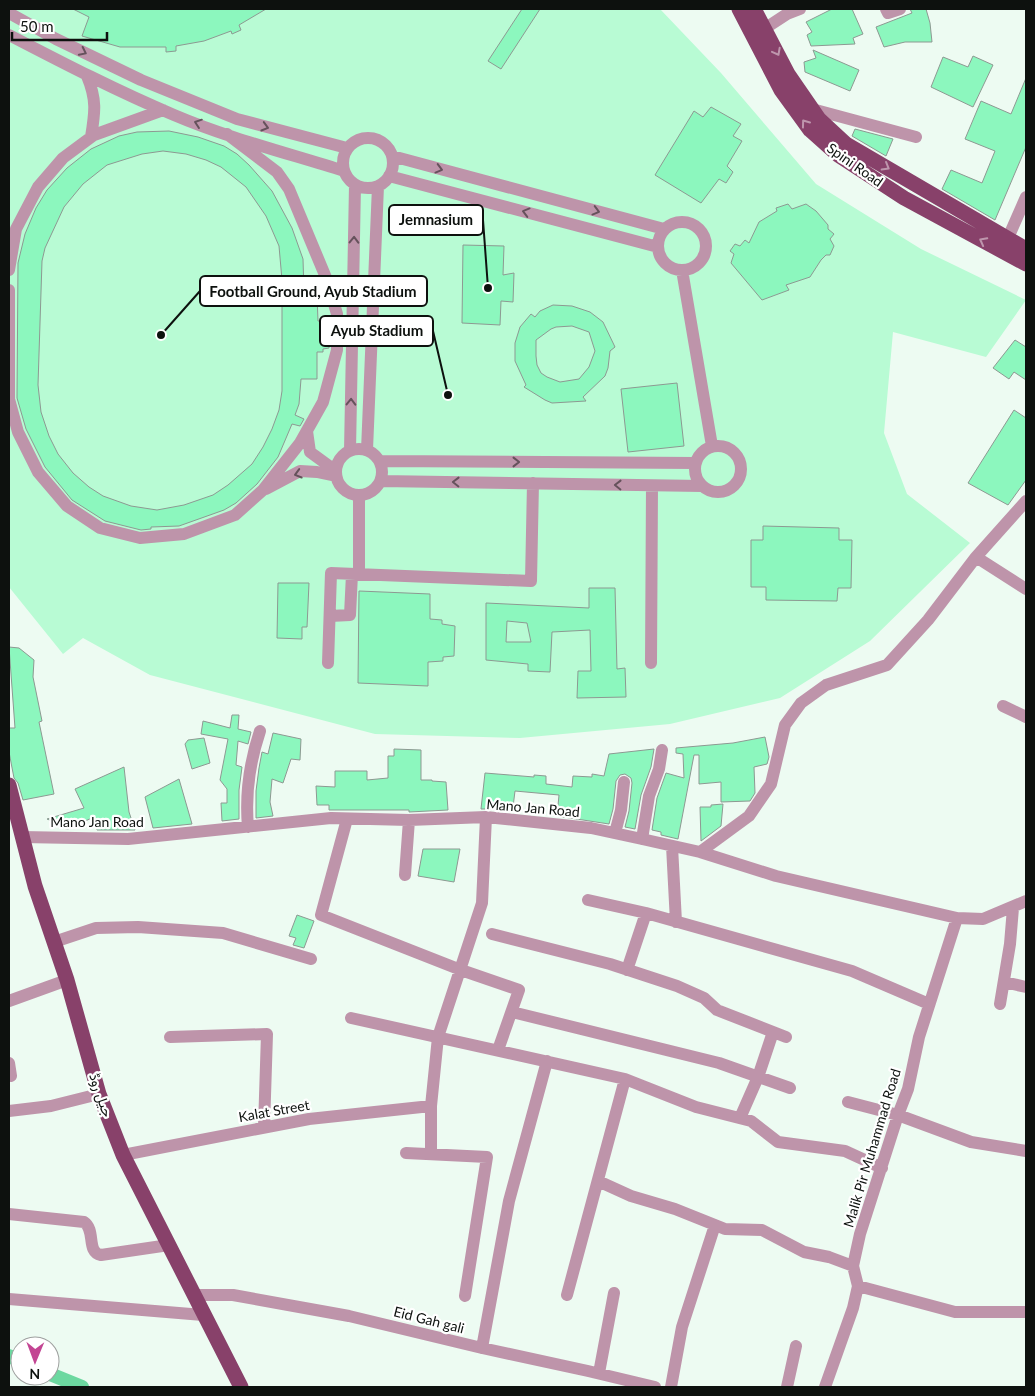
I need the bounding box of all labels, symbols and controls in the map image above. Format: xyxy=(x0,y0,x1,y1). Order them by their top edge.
scale bar xyxy=(12,10,108,42)
text: 50 m xyxy=(20,17,54,35)
one-way arrow xyxy=(78,46,87,56)
one-way arrow xyxy=(771,47,781,56)
one-way arrow xyxy=(194,119,202,129)
one-way arrow xyxy=(802,119,811,129)
one-way arrow xyxy=(261,122,269,132)
street label: Spini Road xyxy=(824,139,887,190)
one-way arrow xyxy=(881,161,890,171)
one-way arrow xyxy=(435,163,443,173)
callout: Jemnasium xyxy=(389,205,483,235)
one-way arrow xyxy=(592,205,601,216)
one-way arrow xyxy=(522,207,530,218)
text: Jemnasium xyxy=(399,210,473,228)
one-way arrow xyxy=(349,236,359,244)
one-way arrow xyxy=(980,237,989,247)
callout: Football Ground, Ayub Stadium xyxy=(200,276,427,306)
text: Football Ground, Ayub Stadium xyxy=(209,282,417,300)
callout: Ayub Stadium xyxy=(320,316,433,346)
text: Ayub Stadium xyxy=(330,321,423,339)
one-way arrow xyxy=(345,398,356,406)
one-way arrow xyxy=(512,457,520,467)
one-way arrow xyxy=(294,468,303,479)
one-way arrow xyxy=(451,477,459,487)
one-way arrow xyxy=(614,480,622,490)
street label: Mano Jan Road xyxy=(486,795,580,820)
street label: Mano Jan Road xyxy=(50,813,144,830)
street label: Malik Pir Muhammad Road xyxy=(839,1066,904,1229)
street label: جیل روڈ xyxy=(85,1071,117,1119)
street label: Kalat Street xyxy=(237,1096,311,1125)
street label: Eid Gah gali xyxy=(392,1303,466,1337)
north arrow xyxy=(10,1336,60,1386)
text: N xyxy=(29,1366,40,1383)

